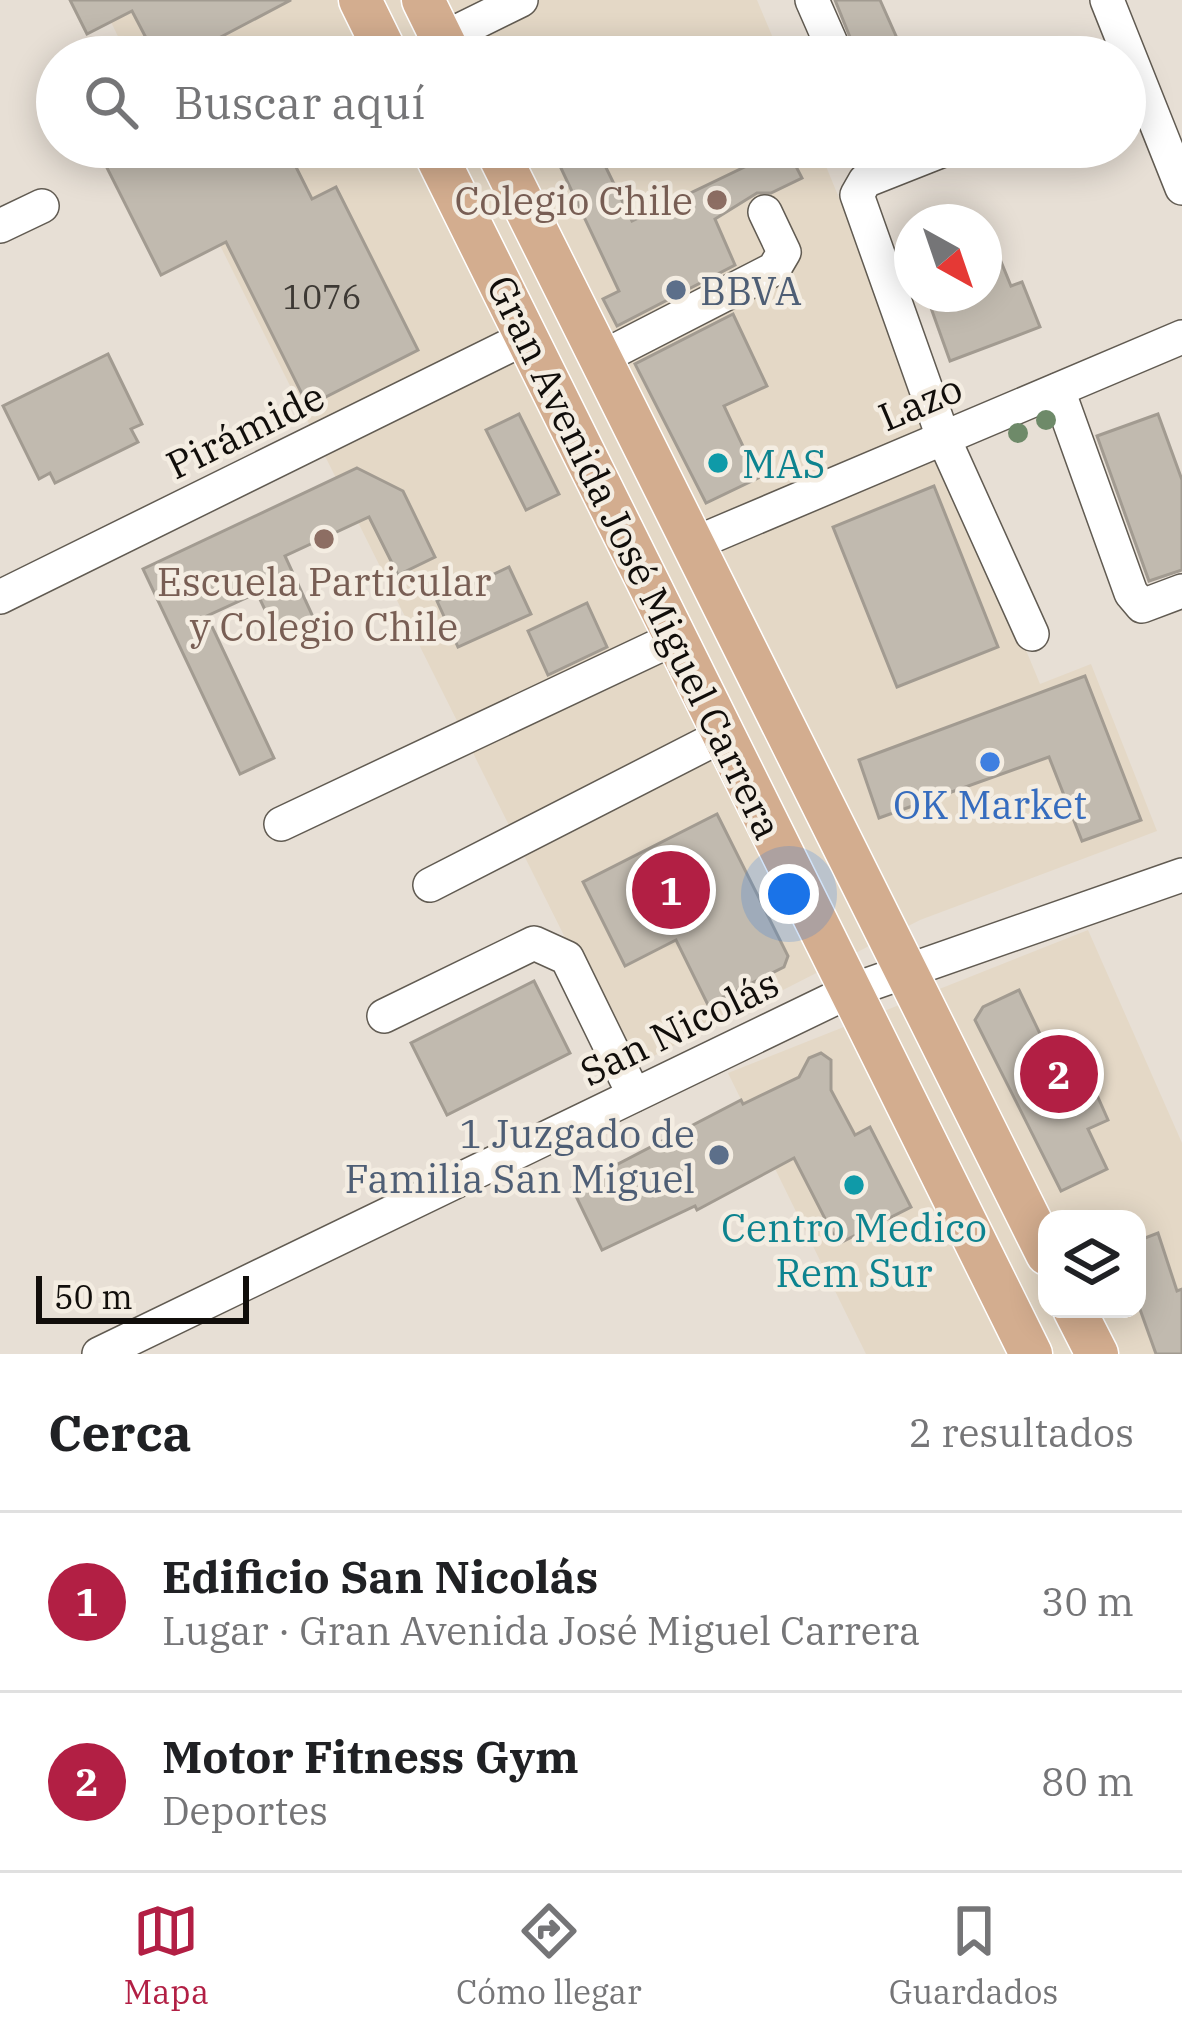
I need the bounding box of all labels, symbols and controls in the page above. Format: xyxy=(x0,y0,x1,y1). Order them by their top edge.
search box xyxy=(36,36,1146,168)
icon: search xyxy=(78,69,144,135)
text: Buscar aquí xyxy=(174,73,425,131)
place label: Colegio Chile xyxy=(454,175,693,226)
marker: Colegio Chile xyxy=(704,187,730,213)
north arrow xyxy=(894,204,1002,312)
place label: BBVA xyxy=(700,265,802,316)
street label: Gran Avenida José Miguel Carrera xyxy=(476,267,794,847)
house number: 1076 xyxy=(282,275,362,318)
marker: BBVA xyxy=(663,277,689,303)
street label: Lazo xyxy=(871,362,969,442)
street label: Pirámide xyxy=(158,370,332,490)
place label: MAS xyxy=(742,438,826,489)
marker: MAS xyxy=(705,450,731,476)
marker: Escuela Particular y Colegio Chile xyxy=(311,526,337,552)
place label: Escuela Particular y Colegio Chile xyxy=(157,556,491,652)
marker: OK Market xyxy=(977,749,1003,775)
place label: OK Market xyxy=(893,779,1087,830)
pin: 1 xyxy=(632,845,710,935)
your location xyxy=(759,864,819,924)
street label: San Nicolás xyxy=(571,957,787,1097)
pin: 2 xyxy=(1020,1029,1098,1119)
place label: 1 Juzgado de Familia San Miguel xyxy=(345,1108,695,1204)
marker: 1 Juzgado de Familia San Miguel xyxy=(706,1142,732,1168)
marker: Centro Medico Rem Sur xyxy=(841,1172,867,1198)
place label: Centro Medico Rem Sur xyxy=(721,1202,987,1298)
map controls xyxy=(1038,1210,1146,1318)
button: layers xyxy=(1038,1210,1146,1318)
scale bar xyxy=(36,1270,249,1323)
text: 50 m xyxy=(54,1275,133,1318)
text: Cerca xyxy=(48,1399,192,1465)
text: 2 resultados xyxy=(909,1407,1134,1458)
text: Edificio San Nicolás xyxy=(162,1547,598,1605)
text: 1 xyxy=(75,1576,99,1627)
text: 30 m xyxy=(1041,1576,1134,1627)
text: Lugar · Gran Avenida José Miguel Carrera xyxy=(162,1605,920,1656)
text: Motor Fitness Gym xyxy=(162,1727,579,1785)
text: 2 xyxy=(75,1756,99,1807)
text: 80 m xyxy=(1041,1756,1134,1807)
text: Deportes xyxy=(162,1785,328,1836)
tab: Mapa xyxy=(124,1898,209,2013)
tab: Cómo llegar xyxy=(456,1898,642,2013)
tab: Guardados xyxy=(889,1898,1058,2013)

